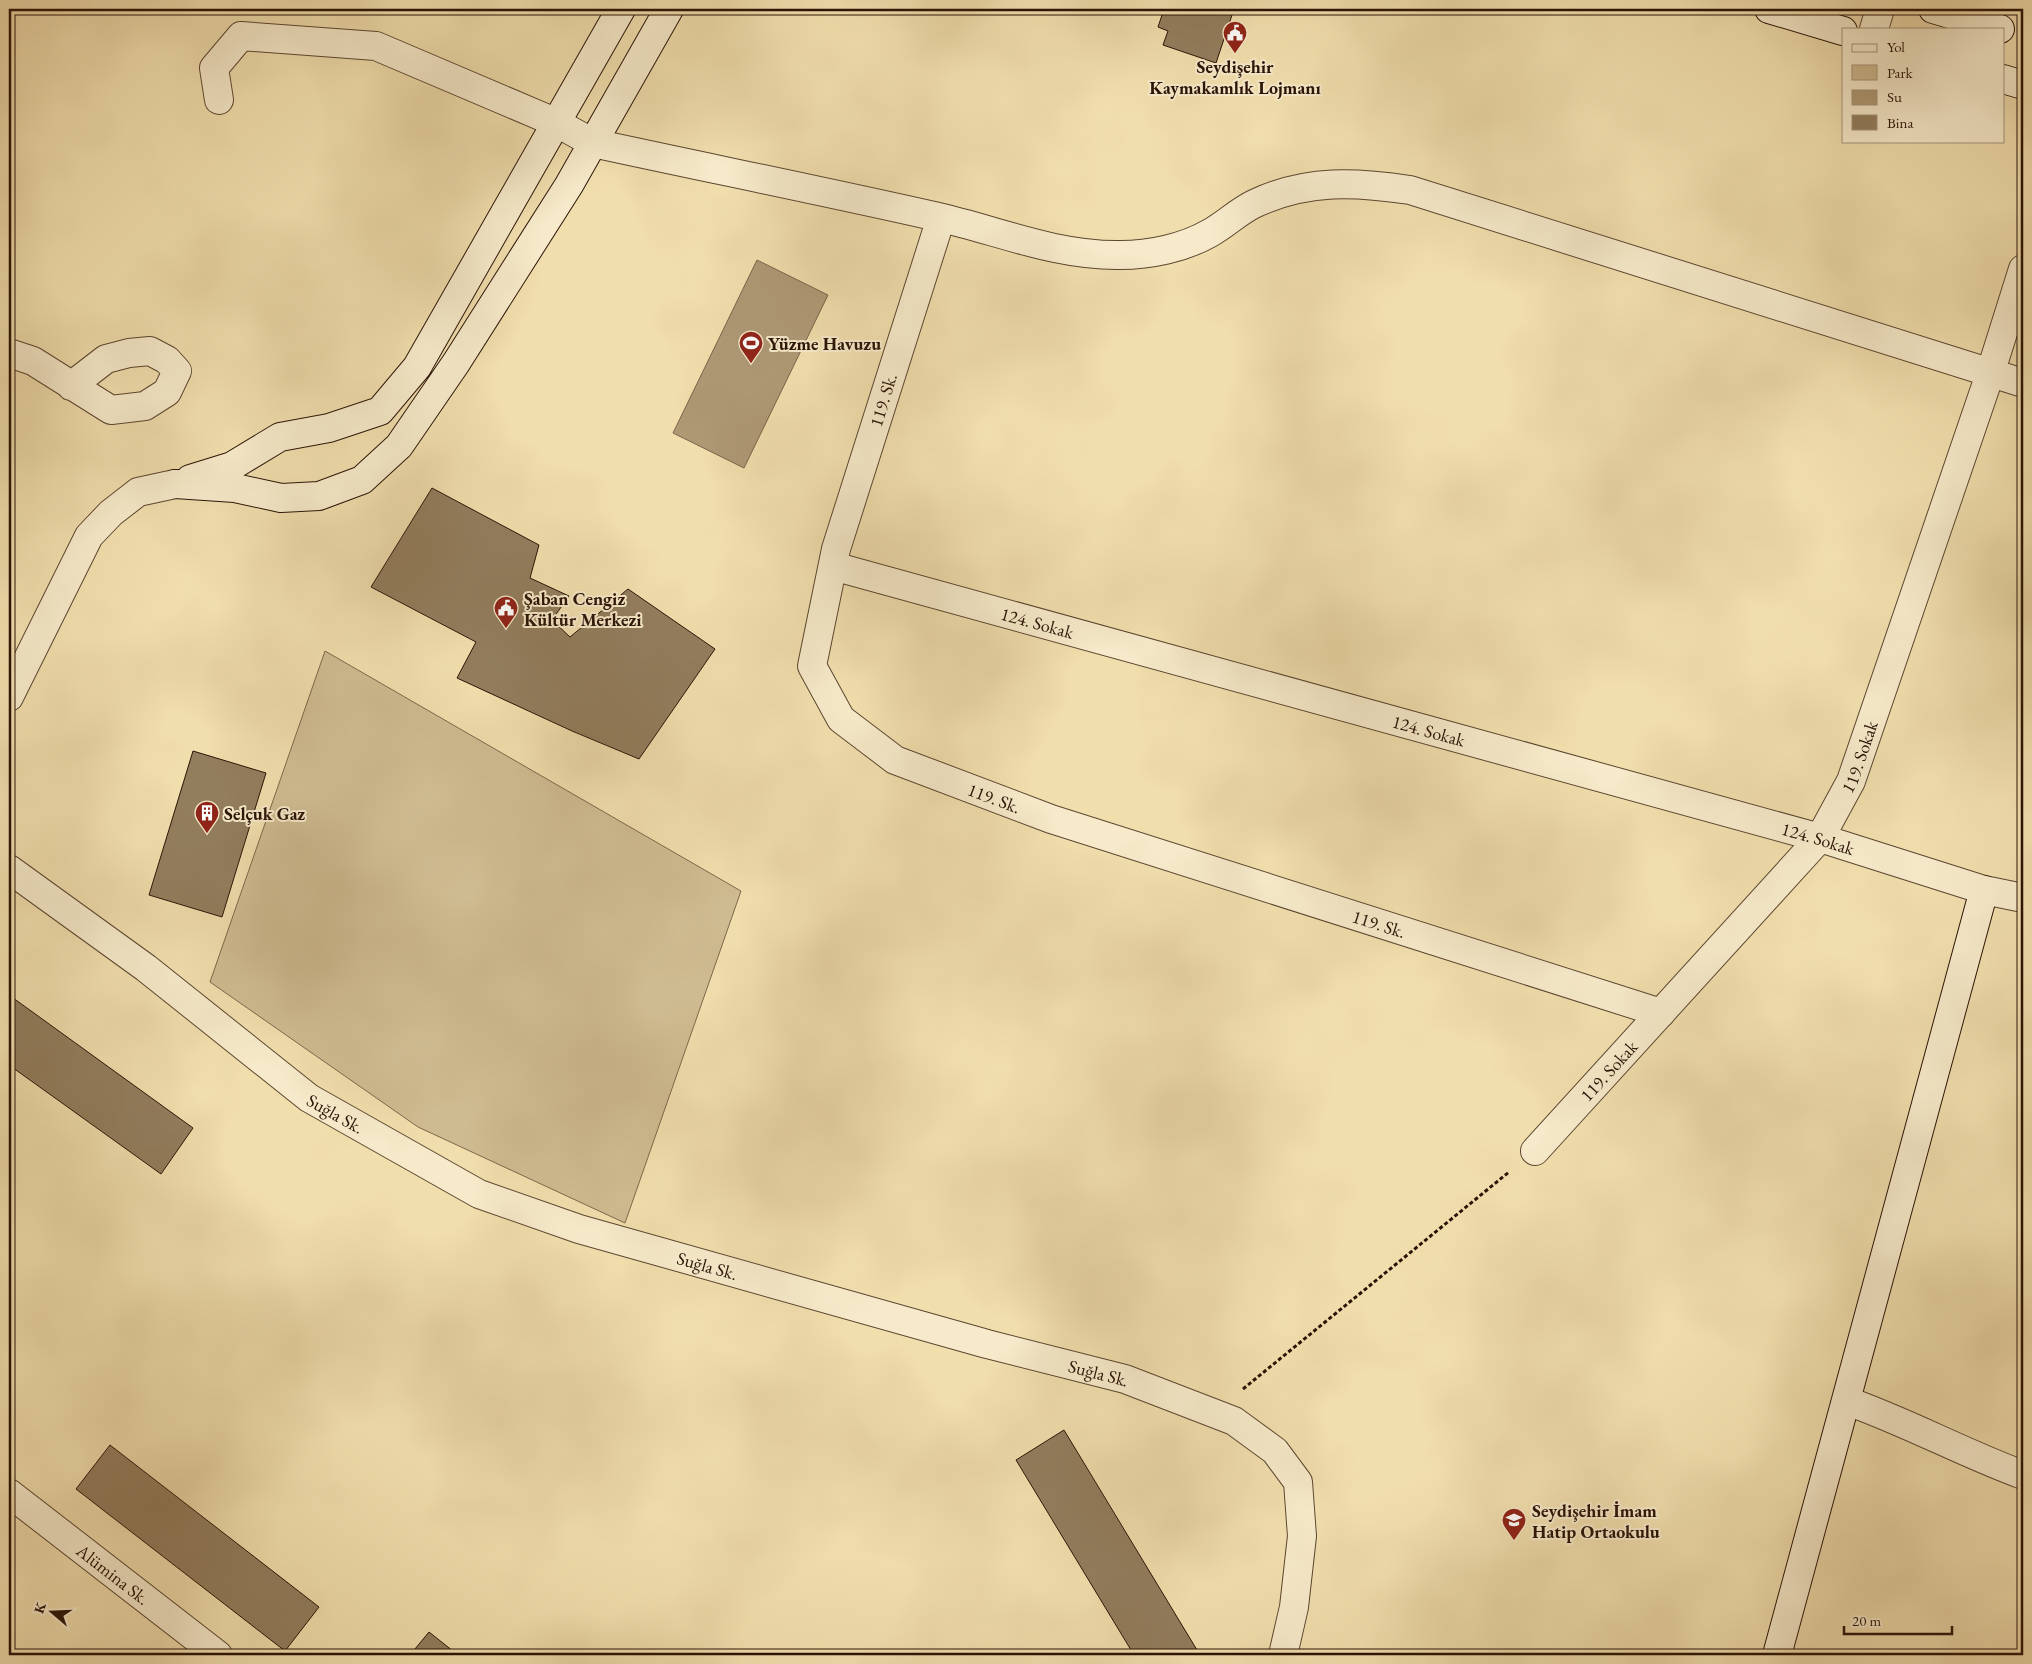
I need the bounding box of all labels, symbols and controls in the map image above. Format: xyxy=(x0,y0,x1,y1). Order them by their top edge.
public building icon: Seydişehir Kaymakamlık Lojmanı xyxy=(1222,20,1248,54)
legend xyxy=(1842,28,2004,142)
text: Yol xyxy=(1887,37,1905,56)
place label: Seydişehir Kaymakamlık Lojmanı xyxy=(1149,55,1321,99)
text: Park xyxy=(1887,63,1914,82)
text: Su xyxy=(1887,87,1902,106)
text: Bina xyxy=(1887,113,1913,132)
sports icon: Yüzme Havuzu xyxy=(738,330,764,364)
place label: Yüzme Havuzu xyxy=(768,332,881,355)
street label: 119. Sk. xyxy=(864,371,902,429)
place label: Şaban Cengiz Kültür Merkezi xyxy=(524,587,642,631)
public building icon: Şaban Cengiz Kültür Merkezi xyxy=(493,595,519,629)
street label: 124. Sokak xyxy=(998,601,1077,643)
street label: 124. Sokak xyxy=(1390,709,1468,751)
street label: 119. Sokak xyxy=(1835,717,1882,797)
street label: 119. Sk. xyxy=(965,777,1024,818)
building icon: Selçuk Gaz xyxy=(194,800,220,834)
place label: Selçuk Gaz xyxy=(224,802,305,825)
street label: 124. Sokak xyxy=(1779,817,1858,860)
street label: 119. Sk. xyxy=(1350,904,1409,943)
street label: 119. Sokak xyxy=(1575,1035,1642,1106)
street label: Suğla Sk. xyxy=(303,1088,368,1138)
street label: Suğla Sk. xyxy=(674,1246,740,1285)
street label: Suğla Sk. xyxy=(1066,1354,1133,1391)
place label: Seydişehir İmam Hatip Ortaokulu xyxy=(1532,1499,1660,1543)
school or university icon: Seydişehir İmam Hatip Ortaokulu xyxy=(1501,1507,1527,1541)
street label: Alümina Sk. xyxy=(72,1538,154,1609)
north arrow xyxy=(28,1586,78,1636)
text: K xyxy=(29,1599,50,1616)
scale bar xyxy=(1844,1604,1952,1636)
text: 20 m xyxy=(1852,1611,1881,1630)

